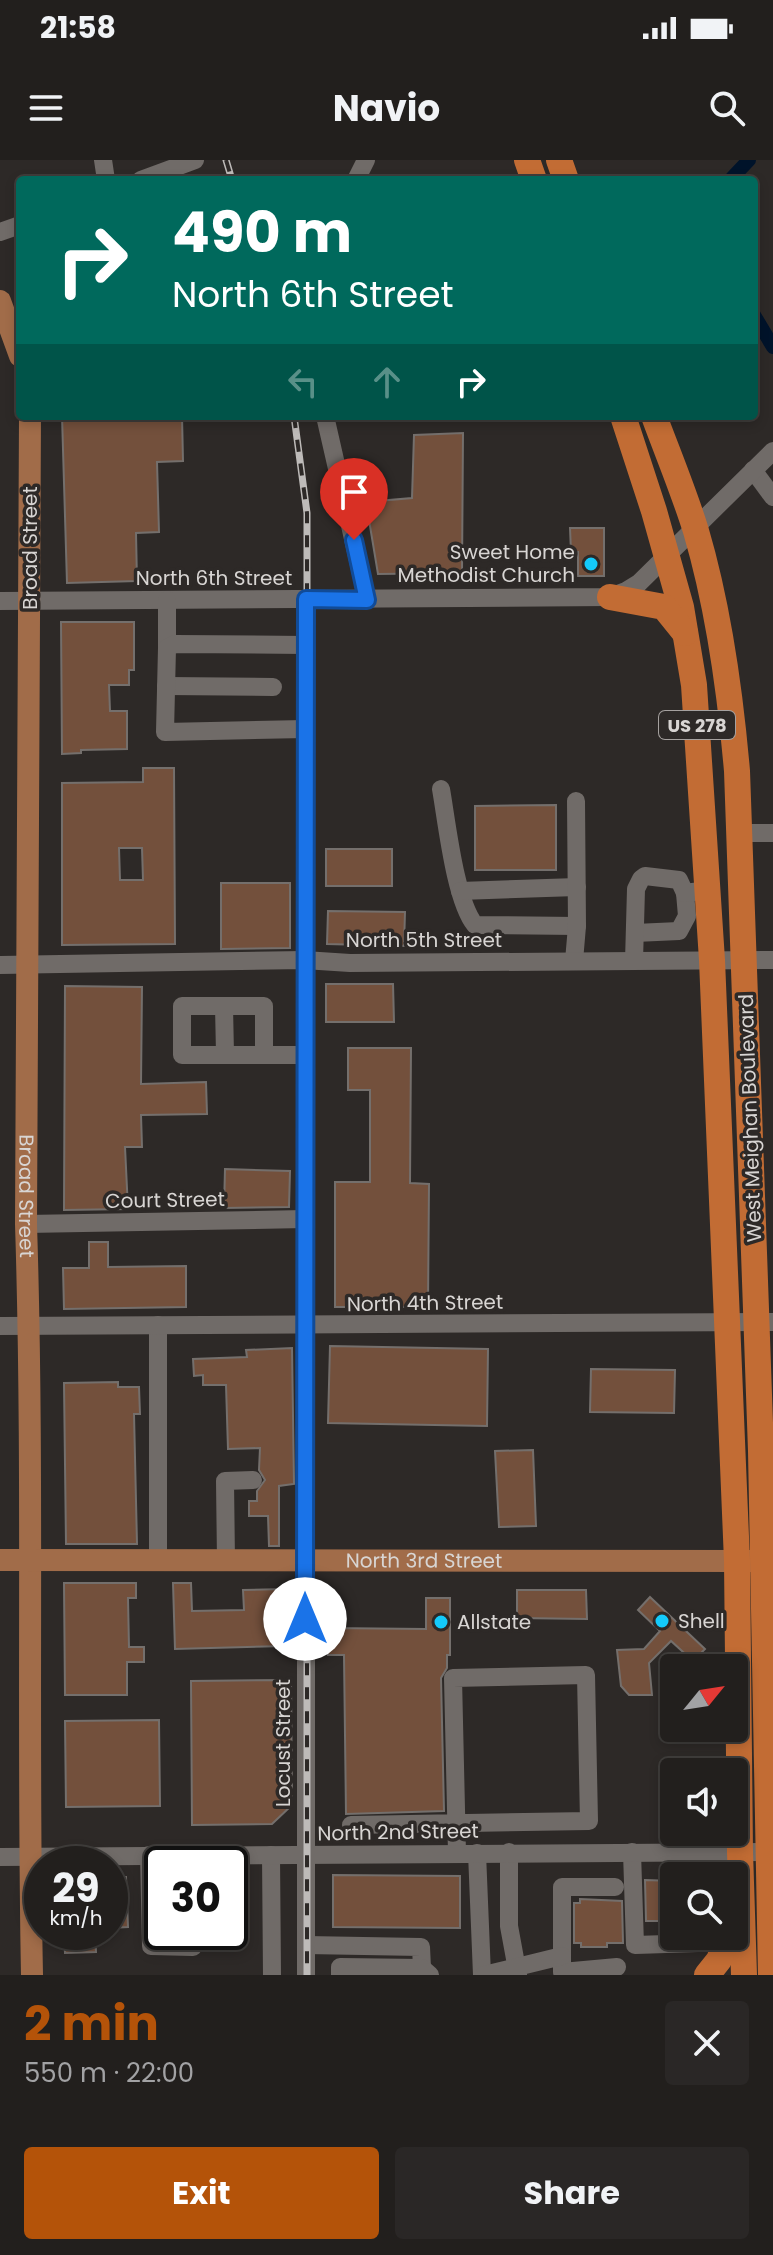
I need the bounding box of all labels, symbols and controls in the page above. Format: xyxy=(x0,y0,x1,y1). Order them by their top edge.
text: 21:58 xyxy=(40,6,116,49)
text: Navio xyxy=(333,83,440,134)
icon: menu xyxy=(24,86,68,130)
icon: search xyxy=(705,86,749,130)
text: 490 m xyxy=(172,193,352,272)
icon: right xyxy=(40,208,144,312)
text: North 6th Street xyxy=(172,269,454,320)
icon: left xyxy=(281,360,325,404)
icon: ahead xyxy=(365,360,409,404)
icon: right xyxy=(449,360,493,404)
pin xyxy=(320,458,388,540)
icon: arrive xyxy=(332,470,376,514)
street label: Broad Street xyxy=(16,486,44,610)
place label: Sweet Home Methodist Church xyxy=(398,538,575,589)
marker: Sweet Home Methodist Church xyxy=(582,555,600,573)
street label: North 6th Street xyxy=(136,564,292,592)
road number: US 278 xyxy=(659,711,735,739)
street label: North 5th Street xyxy=(346,926,502,954)
street label: West Meighan Boulevard xyxy=(732,993,768,1243)
street label: Broad Street xyxy=(12,1134,41,1258)
street label: Court Street xyxy=(105,1185,225,1215)
street label: North 4th Street xyxy=(347,1288,503,1318)
street label: North 3rd Street xyxy=(346,1546,502,1575)
position arrow xyxy=(263,1577,347,1661)
place label: Shell xyxy=(678,1607,725,1635)
place label: Allstate xyxy=(457,1608,531,1636)
marker: Shell xyxy=(653,1612,671,1630)
marker: Allstate xyxy=(432,1613,450,1631)
north arrow xyxy=(660,1654,748,1742)
map controls xyxy=(660,1654,748,1950)
street label: Locust Street xyxy=(269,1679,297,1807)
button: sound xyxy=(660,1758,748,1846)
street label: North 2nd Street xyxy=(317,1817,479,1847)
speed limit sign: 30 xyxy=(144,1846,248,1950)
text: 29 xyxy=(52,1860,100,1916)
button: search xyxy=(660,1862,748,1950)
text: km/h xyxy=(49,1904,103,1932)
text: 2 min xyxy=(24,1990,159,2057)
button: close xyxy=(665,2001,749,2085)
text: 550 m · 22:00 xyxy=(24,2055,194,2091)
button: Exit xyxy=(24,2147,379,2239)
button: Share xyxy=(395,2147,749,2239)

